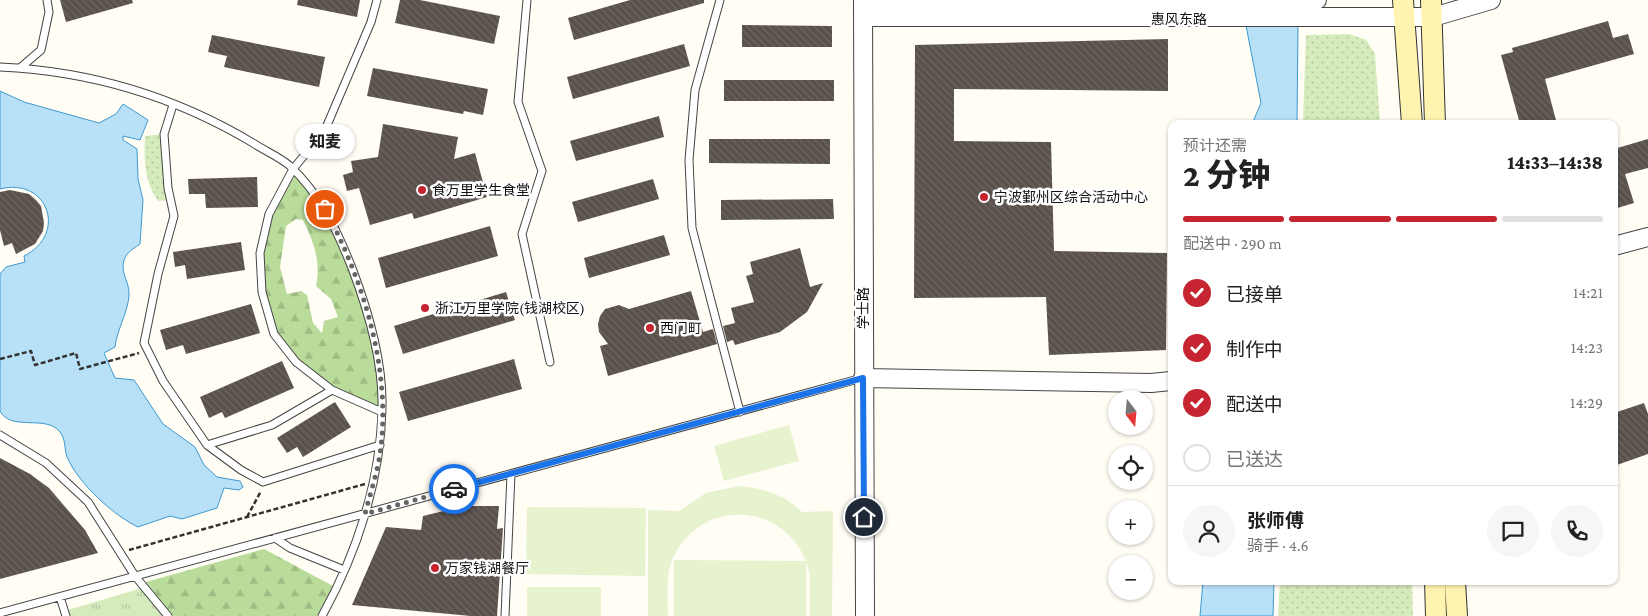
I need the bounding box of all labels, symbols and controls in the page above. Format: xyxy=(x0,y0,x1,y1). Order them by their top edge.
street label: 惠风东路 xyxy=(1151,11,1207,27)
callout: 知麦 xyxy=(295,124,355,159)
text: 知麦 xyxy=(309,133,341,150)
text: 预计还需 xyxy=(1183,137,1247,154)
text: 14:33–14:38 xyxy=(1507,152,1603,173)
text: 2 分钟 xyxy=(1183,157,1270,193)
place label: 食万里学生食堂 xyxy=(432,182,530,198)
marker: 食万里学生食堂 xyxy=(416,184,428,196)
pin xyxy=(304,188,346,230)
place label: 宁波鄞州区综合活动中心 xyxy=(994,189,1148,205)
marker: 宁波鄞州区综合活动中心 xyxy=(978,191,990,203)
icon: bag xyxy=(311,195,339,223)
text: 配送中 · 290 m xyxy=(1183,235,1282,252)
icon: check xyxy=(1183,279,1211,307)
text: 已接单 xyxy=(1226,284,1283,305)
text: 14:21 xyxy=(1573,284,1603,301)
street label: 学士路 xyxy=(855,287,871,329)
place label: 浙江万里学院(钱湖校区) xyxy=(435,300,585,317)
marker: 浙江万里学院(钱湖校区) xyxy=(419,302,431,314)
place label: 西门町 xyxy=(660,320,702,336)
marker: 西门町 xyxy=(644,322,656,334)
icon: check xyxy=(1183,334,1211,362)
text: 制作中 xyxy=(1226,339,1283,360)
text: 14:23 xyxy=(1571,339,1603,356)
icon: check xyxy=(1183,389,1211,417)
north arrow xyxy=(1108,390,1152,435)
map controls xyxy=(1108,390,1153,600)
text: 配送中 xyxy=(1226,394,1283,415)
text: 14:29 xyxy=(1570,394,1603,411)
button: locate xyxy=(1108,445,1153,490)
text: 已送达 xyxy=(1226,449,1283,470)
courier xyxy=(429,464,479,514)
icon: car xyxy=(440,475,468,503)
pin xyxy=(843,496,885,538)
button: + xyxy=(1108,500,1153,545)
icon: home xyxy=(850,503,878,531)
button: person xyxy=(1183,505,1235,557)
button: chat xyxy=(1487,505,1539,557)
button: phone xyxy=(1551,505,1603,557)
text: 张师傅 xyxy=(1247,510,1304,531)
text: 骑手 · 4.6 xyxy=(1247,537,1309,554)
button: − xyxy=(1108,555,1153,600)
place label: 万家钱湖餐厅 xyxy=(445,560,529,576)
marker: 万家钱湖餐厅 xyxy=(429,562,441,574)

